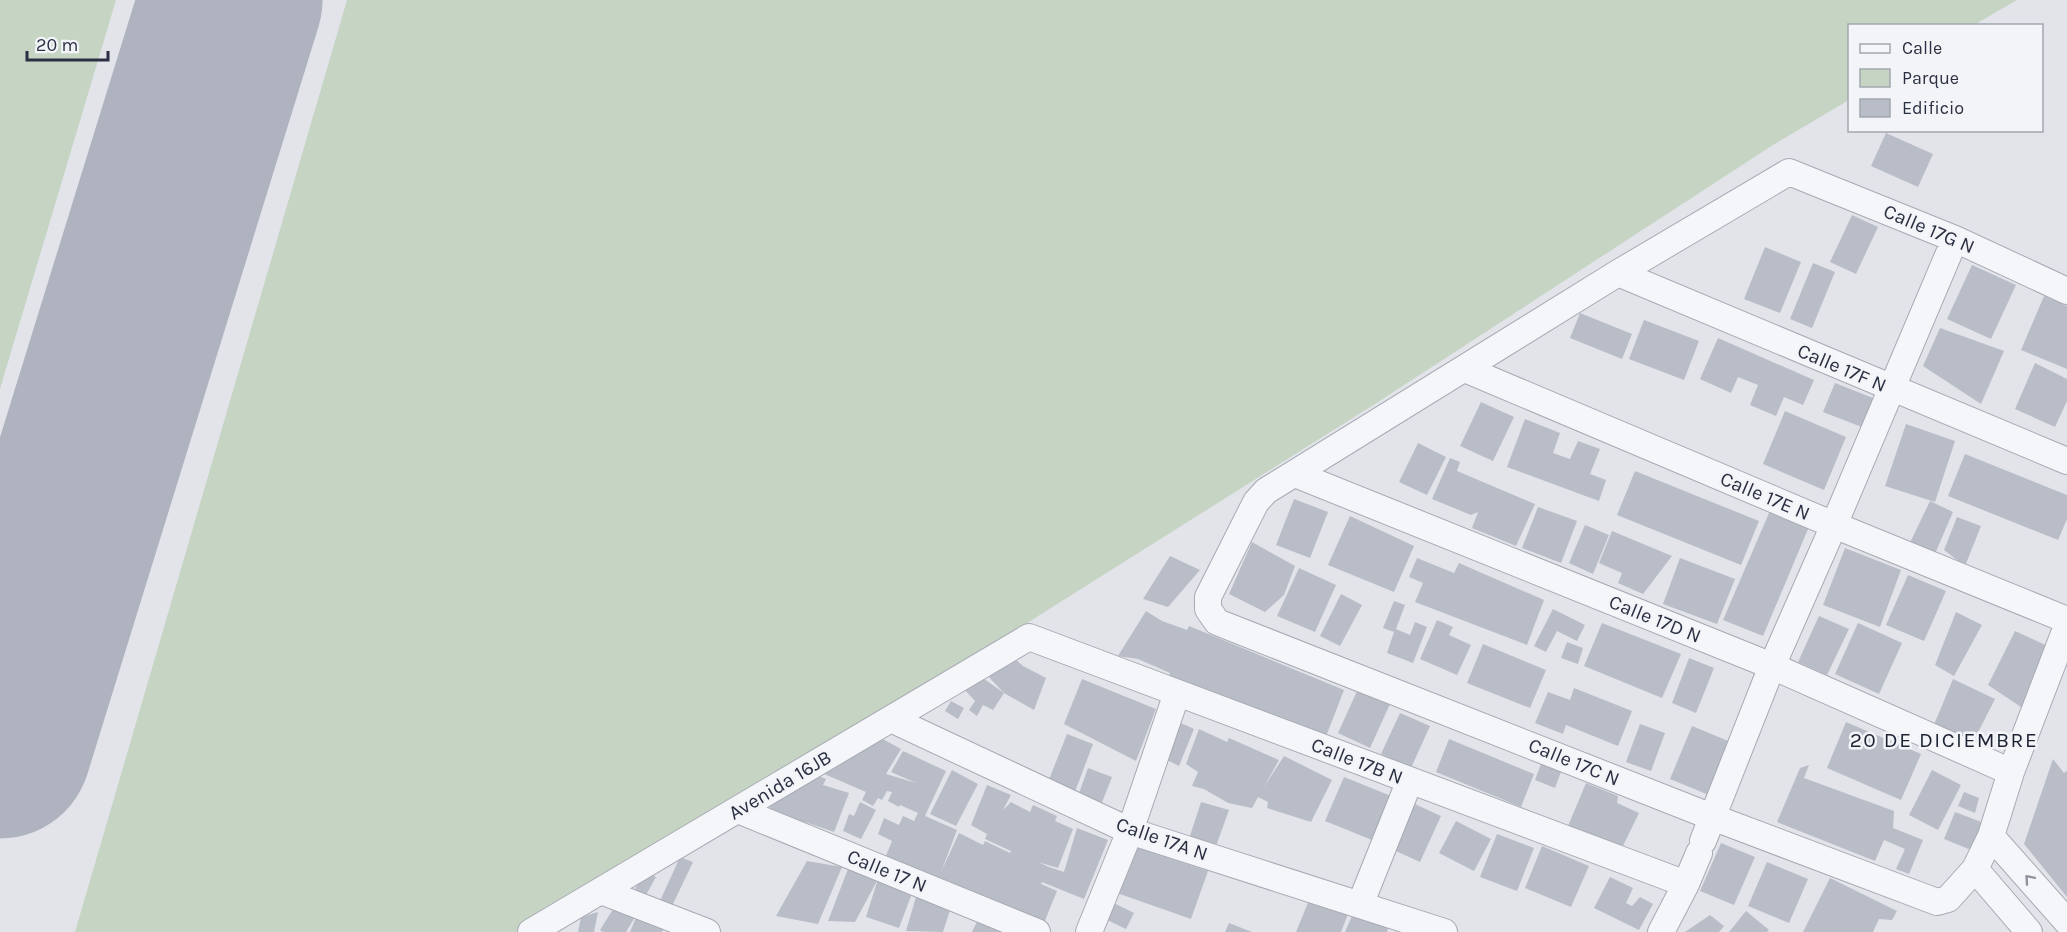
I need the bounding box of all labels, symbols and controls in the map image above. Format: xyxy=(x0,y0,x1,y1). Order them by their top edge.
scale bar xyxy=(27,24,108,62)
legend xyxy=(1848,24,2043,132)
text: 20 m xyxy=(36,34,78,56)
text: Calle xyxy=(1902,37,1942,59)
text: Parque xyxy=(1902,67,1959,89)
text: Edificio xyxy=(1902,97,1964,119)
street label: Calle 17G N xyxy=(1880,200,1978,258)
street label: Calle 17F N xyxy=(1794,339,1890,397)
street label: Calle 17E N xyxy=(1717,467,1813,525)
street label: Calle 17D N xyxy=(1606,590,1704,648)
district label: 20 DE DICIEMBRE xyxy=(1850,728,2038,752)
street label: Calle 17B N xyxy=(1308,733,1406,789)
street label: Calle 17C N xyxy=(1525,733,1623,791)
street label: Avenida 16JB xyxy=(725,745,835,825)
street label: Calle 17A N xyxy=(1113,813,1211,865)
street label: Calle 17 N xyxy=(844,845,930,897)
one-way arrow xyxy=(2025,875,2036,886)

